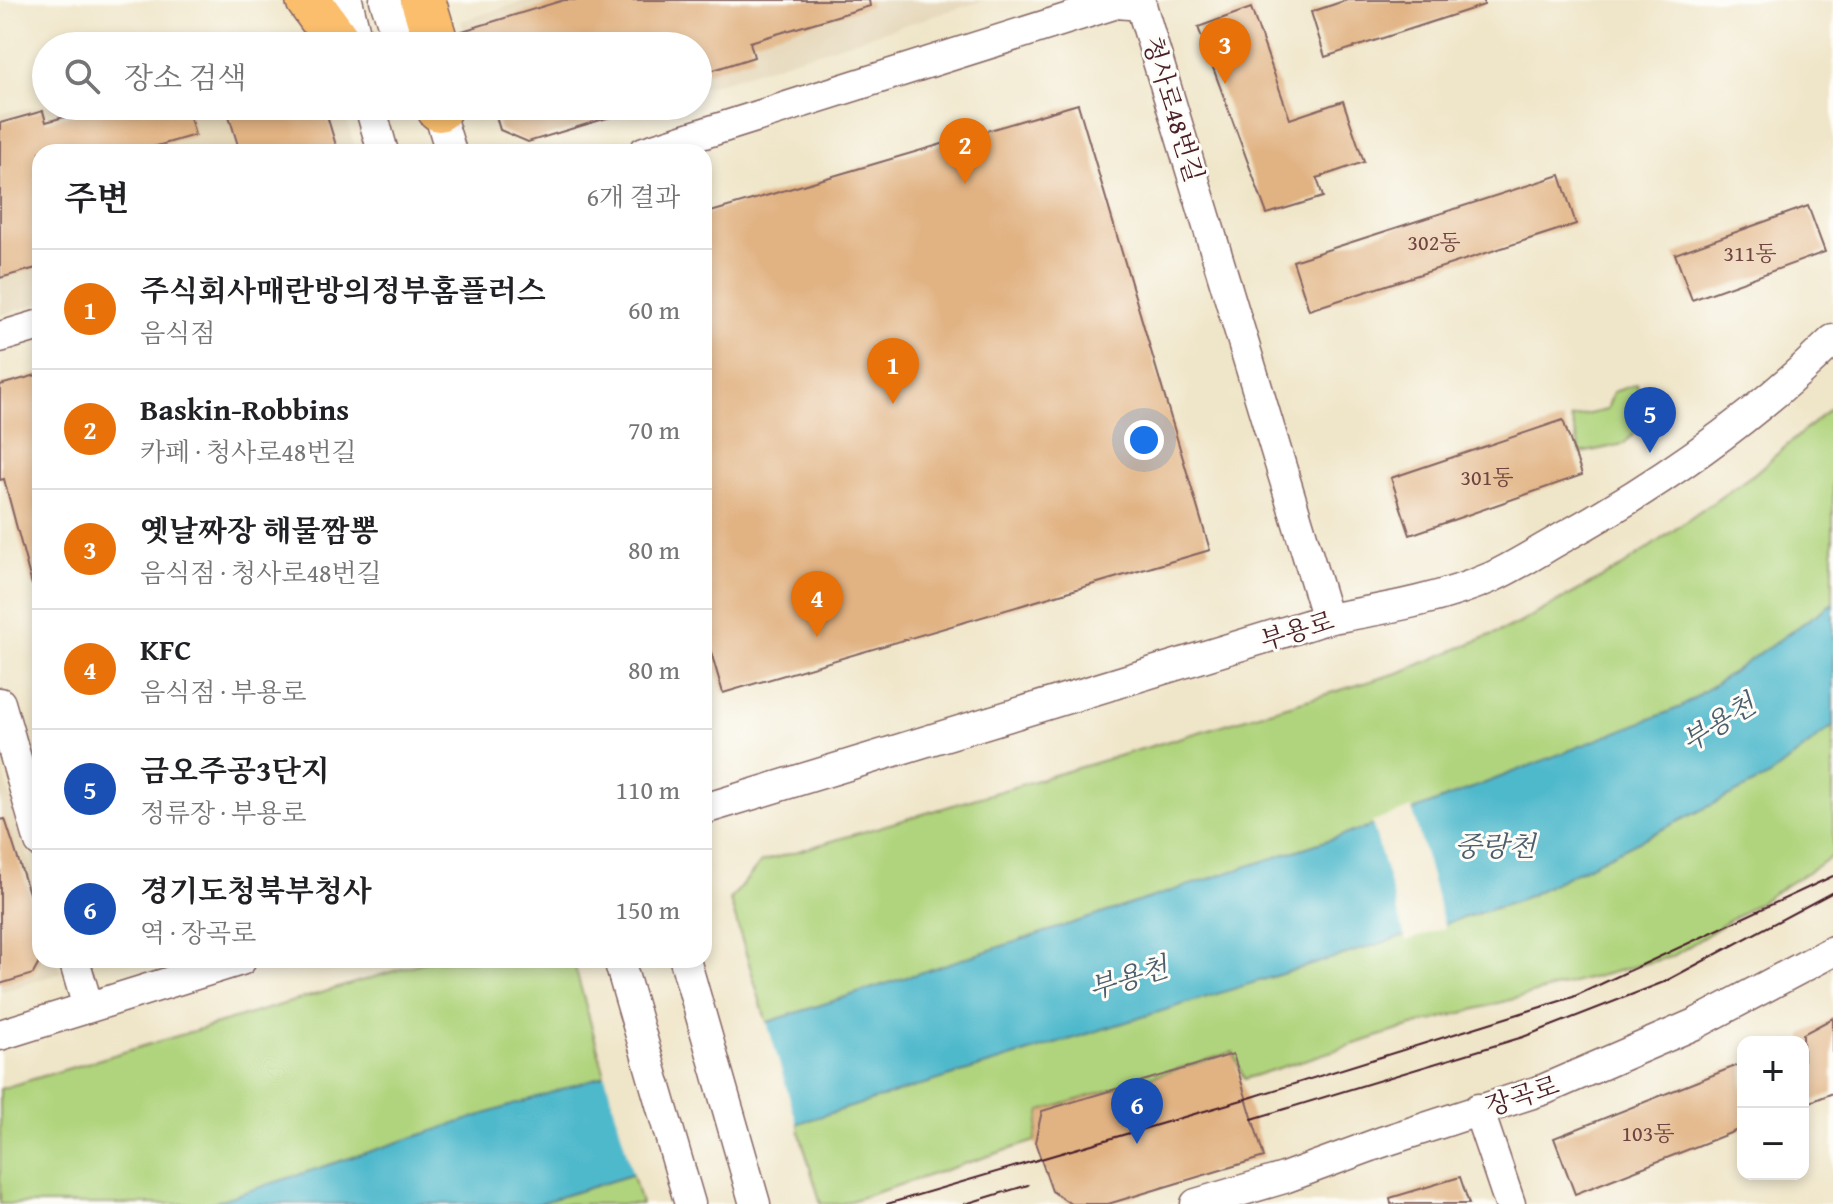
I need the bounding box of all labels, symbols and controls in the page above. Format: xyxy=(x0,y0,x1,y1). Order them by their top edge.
pin: 3 xyxy=(1199,18,1251,84)
street label: 청사로48번길 xyxy=(1133,31,1215,187)
search box xyxy=(32,32,712,120)
icon: search xyxy=(60,54,104,98)
text: 장소 검색 xyxy=(124,55,247,99)
pin: 2 xyxy=(939,118,991,184)
text: 주변 xyxy=(64,173,130,222)
text: 6개 결과 xyxy=(586,177,680,216)
house number: 302동 xyxy=(1407,226,1461,258)
house number: 311동 xyxy=(1723,237,1777,269)
text: 주식회사매란방의정부홈플러스 xyxy=(140,268,546,312)
text: 1 xyxy=(83,290,97,329)
text: 60 m xyxy=(628,290,680,329)
text: 음식점 xyxy=(140,313,215,352)
pin: 1 xyxy=(867,338,919,404)
text: Baskin-Robbins xyxy=(140,387,349,431)
pin: 5 xyxy=(1624,387,1676,453)
text: 2 xyxy=(83,410,97,449)
text: 70 m xyxy=(628,410,680,449)
your location xyxy=(1124,420,1164,460)
text: 카페 · 청사로48번길 xyxy=(140,432,357,471)
house number: 301동 xyxy=(1460,461,1514,493)
text: 옛날짜장 해물짬뽕 xyxy=(140,508,378,552)
text: 3 xyxy=(83,530,97,569)
text: 80 m xyxy=(628,530,680,569)
text: 음식점 · 청사로48번길 xyxy=(140,553,382,592)
pin: 4 xyxy=(791,571,843,637)
street label: 부용로 xyxy=(1255,600,1339,660)
text: KFC xyxy=(140,627,191,671)
text: 4 xyxy=(83,650,97,689)
text: 80 m xyxy=(628,650,680,689)
text: 음식점 · 부용로 xyxy=(140,672,306,711)
water label: 부용천 xyxy=(1673,682,1765,761)
text: 금오주공3단지 xyxy=(140,748,329,792)
text: 5 xyxy=(83,770,97,809)
text: 110 m xyxy=(615,770,680,809)
text: 정류장 · 부용로 xyxy=(140,793,306,832)
water label: 중랑천 xyxy=(1454,825,1538,866)
text: 경기도청북부청사 xyxy=(140,868,372,912)
text: 6 xyxy=(83,890,97,929)
text: 150 m xyxy=(615,890,680,929)
text: 역 · 장곡로 xyxy=(140,913,256,952)
water label: 부용천 xyxy=(1083,945,1175,1008)
map controls xyxy=(1737,1036,1809,1180)
button: + xyxy=(1737,1036,1809,1108)
street label: 장곡로 xyxy=(1480,1065,1564,1125)
pin: 6 xyxy=(1111,1078,1163,1144)
button: − xyxy=(1737,1108,1809,1180)
house number: 103동 xyxy=(1621,1117,1675,1149)

